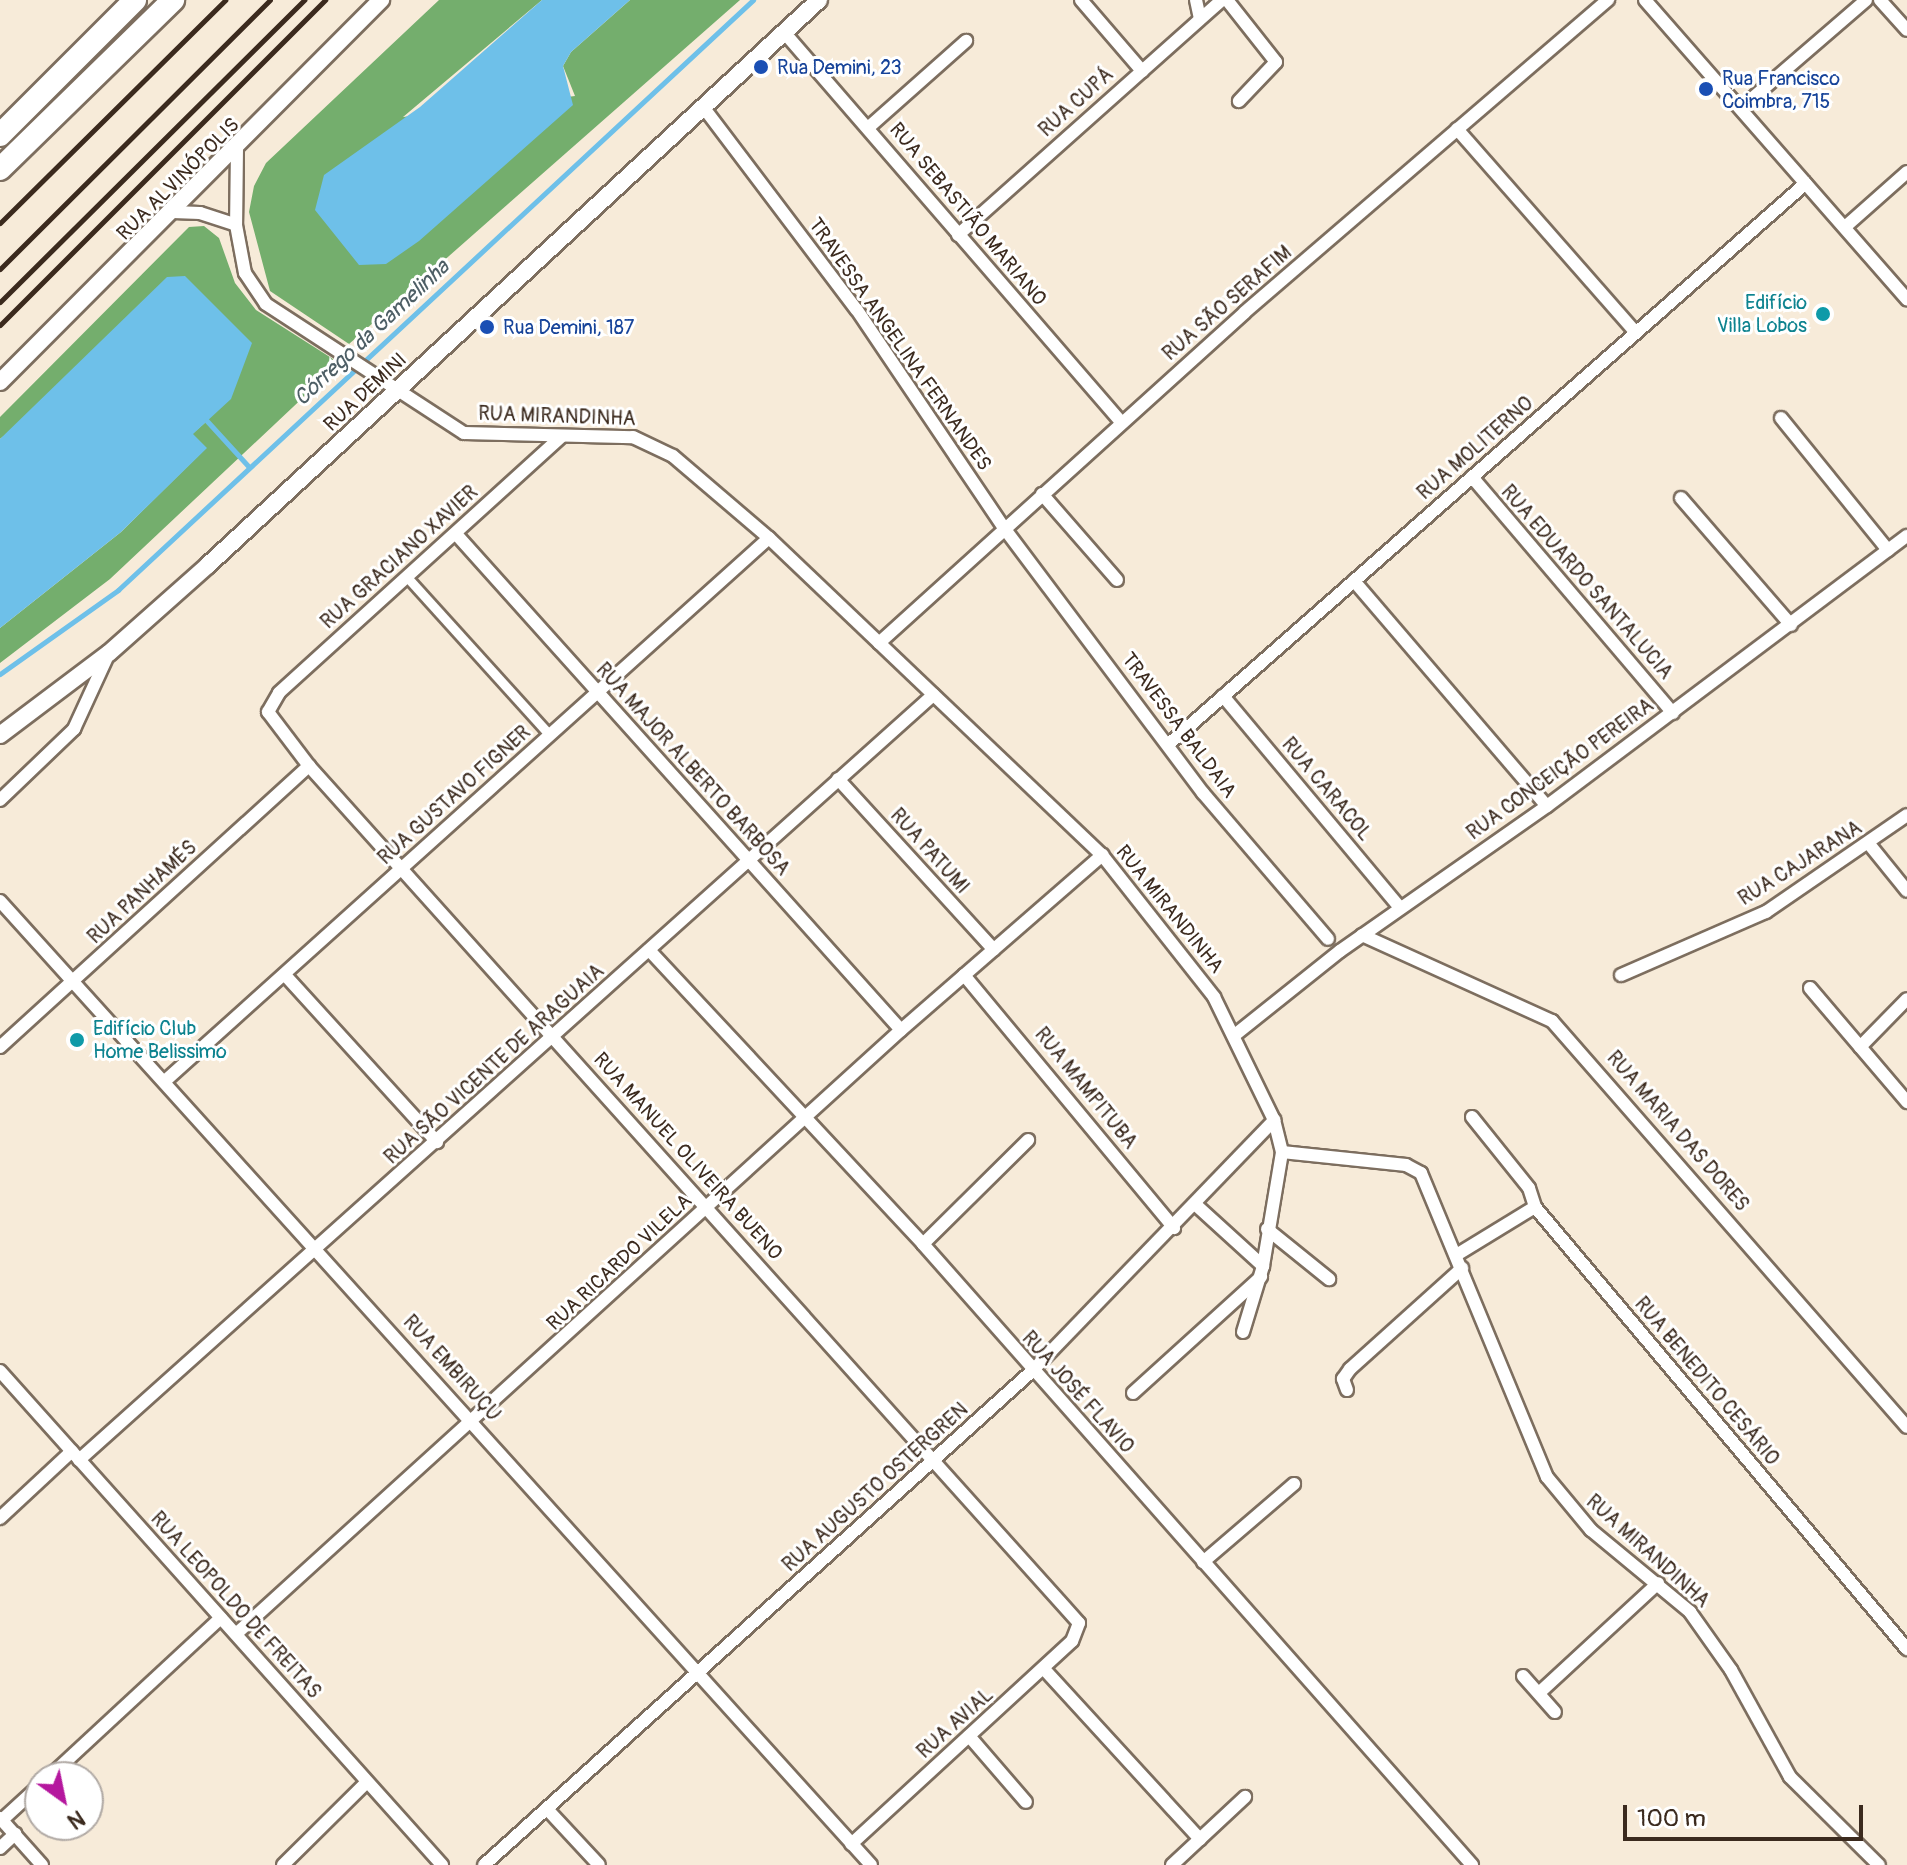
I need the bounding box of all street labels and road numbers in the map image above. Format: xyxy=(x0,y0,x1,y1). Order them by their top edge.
street label: RUA CUPÁ xyxy=(1034,62,1118,142)
street label: RUA ALVINÓPOLIS xyxy=(112,113,244,245)
street label: RUA SEBASTIÃO MARIANO xyxy=(885,118,1051,310)
street label: TRAVESSA ANGELINA FERNANDES xyxy=(803,213,997,475)
street label: RUA SÃO SERAFIM xyxy=(1158,240,1296,366)
street label: RUA DEMINI xyxy=(319,348,411,436)
street label: RUA MOLITERNO xyxy=(1412,391,1538,505)
street label: RUA MIRANDINHA xyxy=(478,401,636,431)
street label: RUA GRACIANO XAVIER xyxy=(316,480,482,634)
street label: RUA EDUARDO SANTALUCIA xyxy=(1496,480,1678,684)
street label: TRAVESSA BALDAIA xyxy=(1117,648,1241,802)
street label: RUA MAJOR ALBERTO BARBOSA xyxy=(591,658,795,880)
street label: RUA CONCEIÇÃO PEREIRA xyxy=(1462,693,1658,845)
street label: RUA GUSTAVO FIGNER xyxy=(373,720,535,870)
street label: RUA CARACOL xyxy=(1277,732,1377,846)
street label: RUA PATUMI xyxy=(885,803,975,899)
street label: RUA CAJARANA xyxy=(1734,815,1866,911)
street label: RUA PANHAMÉS xyxy=(82,835,202,949)
street label: RUA MIRANDINHA xyxy=(1111,840,1229,978)
street label: RUA SÃO VICENTE DE ARAGUAIA xyxy=(379,959,609,1169)
street label: RUA MAMPITUBA xyxy=(1030,1022,1142,1154)
street label: RUA MARIA DAS DORES xyxy=(1602,1046,1754,1216)
street label: RUA MANUEL OLIVEIRA BUENO xyxy=(589,1047,787,1265)
street label: RUA RICARDO VILELA xyxy=(542,1189,696,1335)
street label: RUA BENEDITO CESÁRIO xyxy=(1630,1292,1784,1470)
street label: RUA EMBIRUÇU xyxy=(398,1310,506,1426)
street label: RUA JOSÉ FLAVIO xyxy=(1017,1326,1139,1458)
street label: RUA AUGUSTO OSTERGREN xyxy=(777,1397,973,1577)
street label: RUA MIRANDINHA xyxy=(1581,1489,1715,1613)
street label: RUA LEOPOLDO DE FREITAS xyxy=(146,1507,326,1703)
street label: RUA AVIAL xyxy=(912,1682,998,1764)

